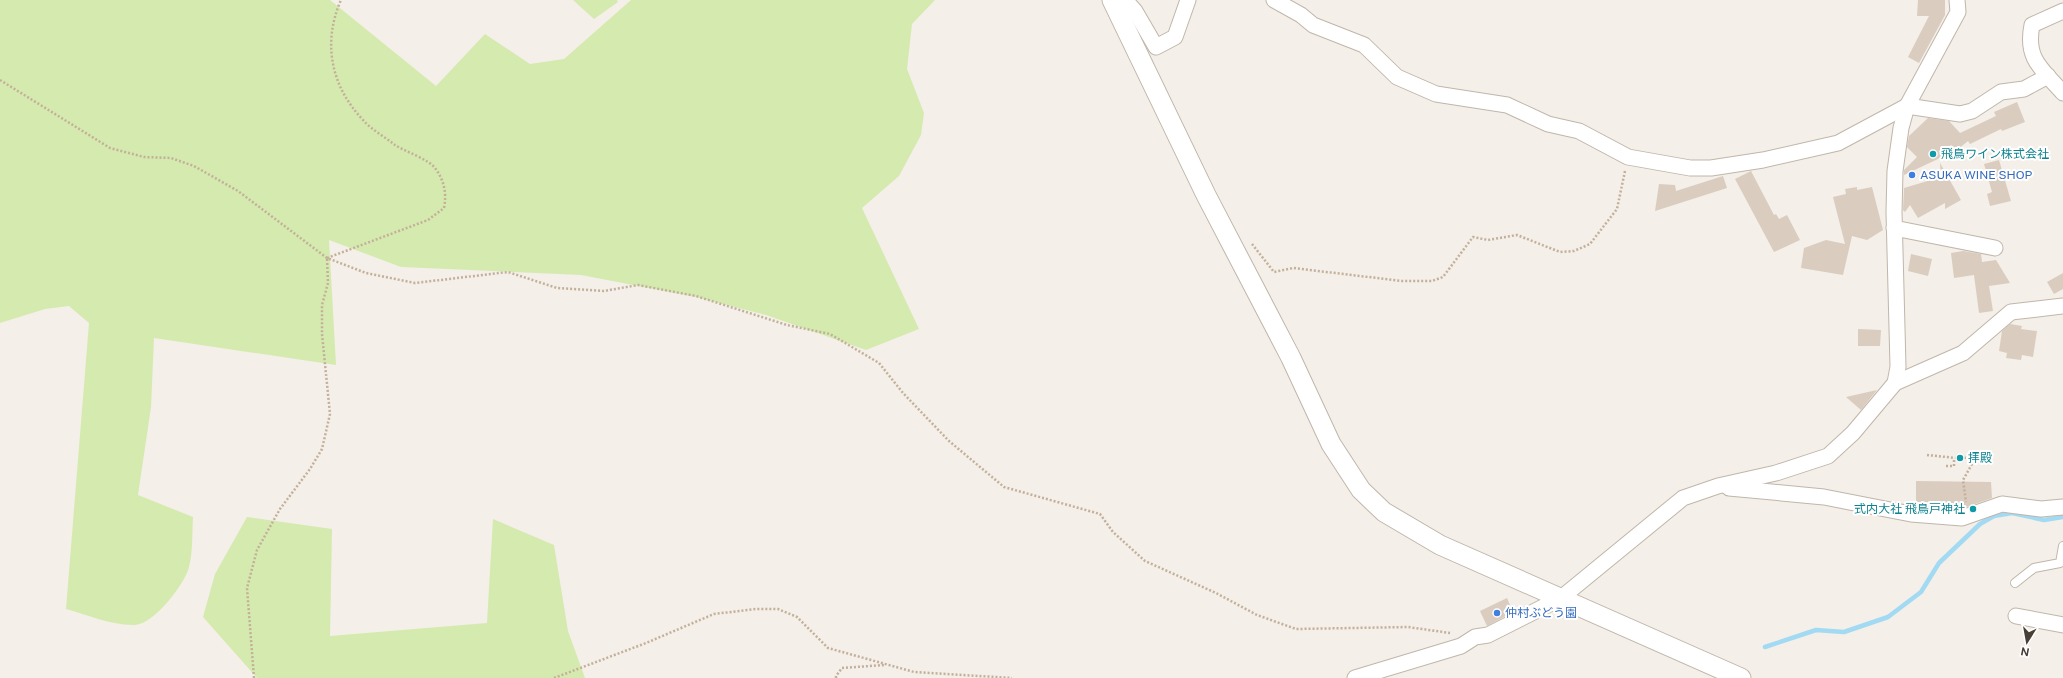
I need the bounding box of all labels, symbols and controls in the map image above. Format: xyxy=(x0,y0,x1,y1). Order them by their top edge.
place label: 飛鳥ワイン株式会社 xyxy=(1941,147,2049,161)
marker: 飛鳥ワイン株式会社 xyxy=(1928,149,1938,159)
place label: ASUKA WINE SHOP xyxy=(1920,168,2033,182)
marker: ASUKA WINE SHOP xyxy=(1907,170,1917,180)
place label: 拝殿 xyxy=(1968,451,1992,465)
marker: 拝殿 xyxy=(1955,453,1965,463)
place label: 式内大社 飛鳥戸神社 xyxy=(1854,502,1965,516)
marker: 式内大社 飛鳥戸神社 xyxy=(1968,504,1978,514)
place label: 仲村ぶどう園 xyxy=(1505,606,1577,620)
marker: 仲村ぶどう園 xyxy=(1492,608,1502,618)
north arrow xyxy=(2007,622,2047,662)
text: N xyxy=(2020,645,2030,659)

